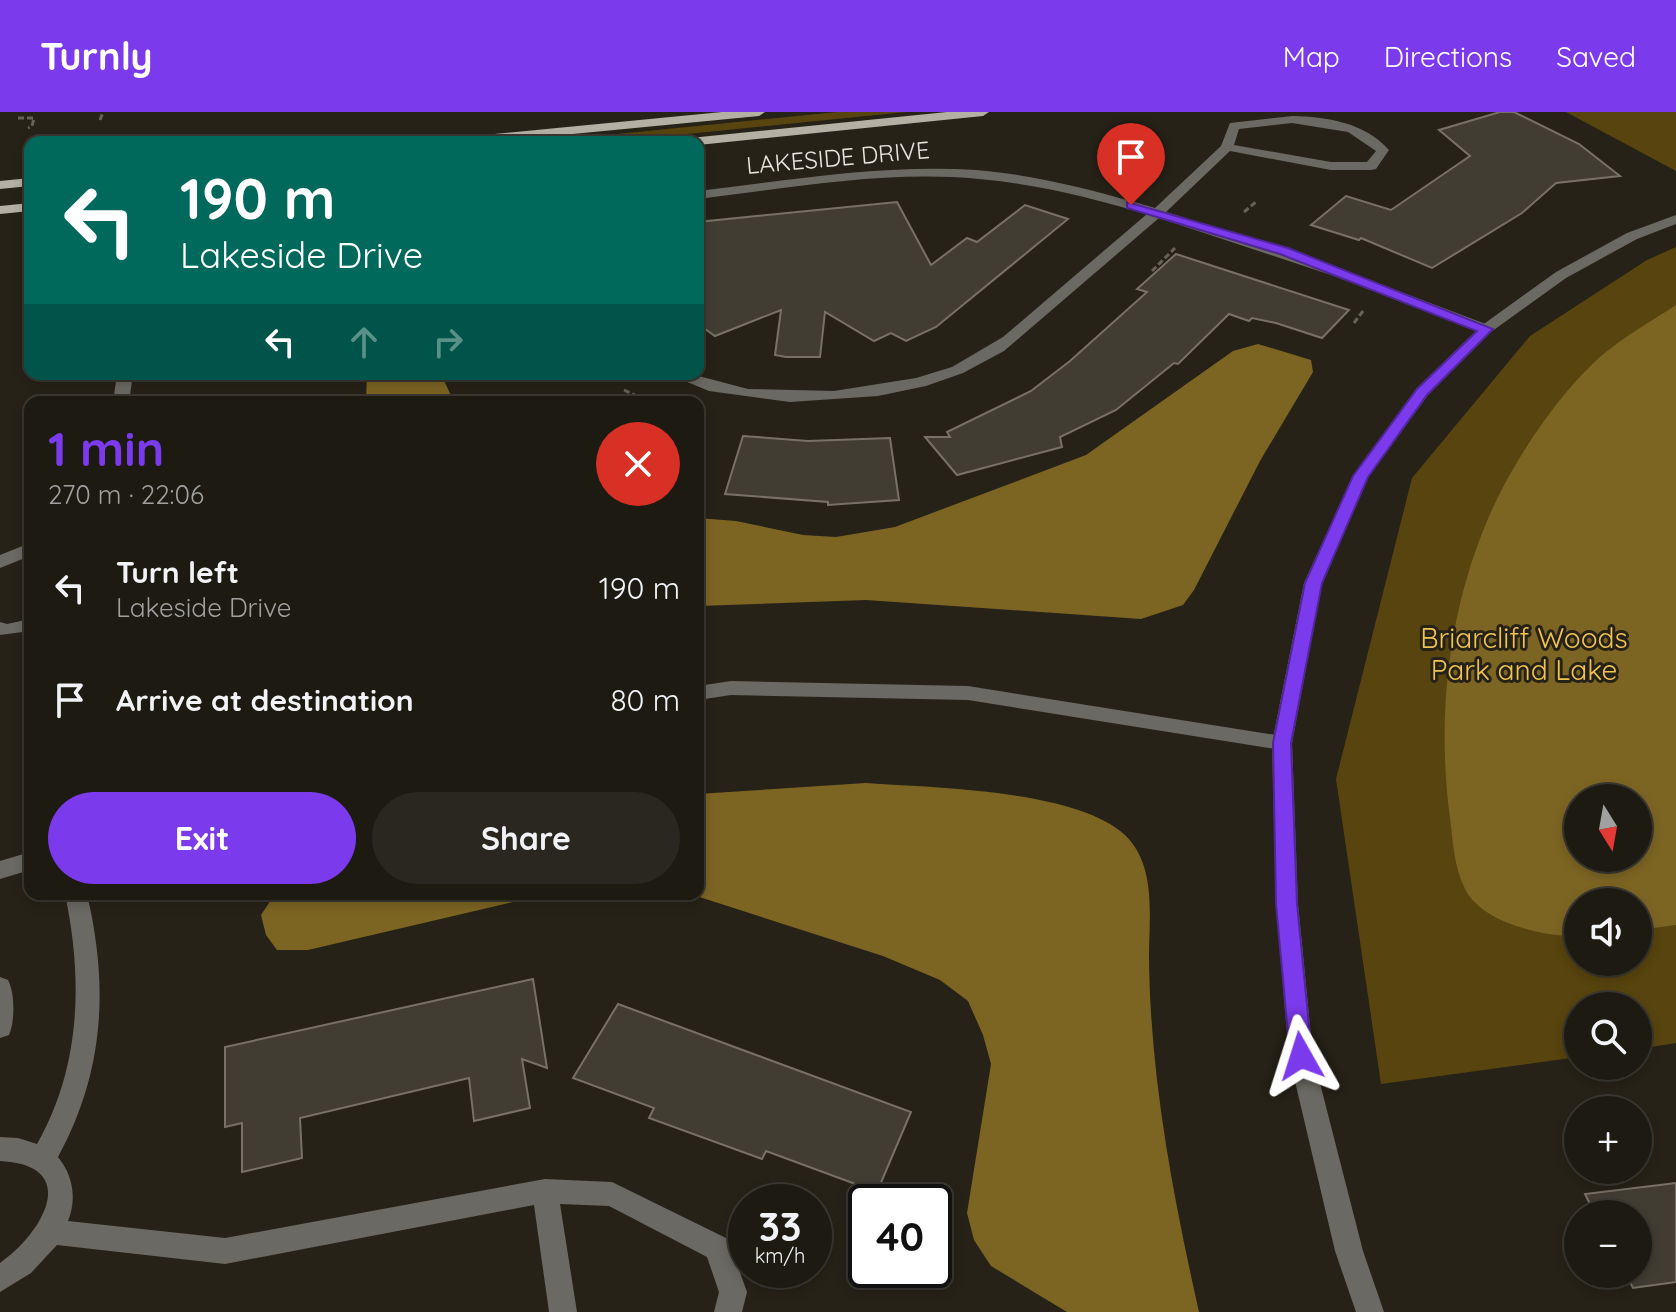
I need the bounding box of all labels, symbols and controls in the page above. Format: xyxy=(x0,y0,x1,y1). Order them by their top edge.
text: Turnly xyxy=(40,32,153,80)
text: Map xyxy=(1283,39,1340,74)
text: Directions xyxy=(1384,39,1512,74)
text: Saved xyxy=(1556,39,1636,74)
pin xyxy=(1097,123,1165,205)
street label: LAKESIDE DRIVE xyxy=(745,134,931,180)
icon: arrive xyxy=(1109,135,1153,179)
text: 190 m xyxy=(180,163,335,233)
icon: left xyxy=(48,168,152,272)
text: Lakeside Drive xyxy=(180,232,423,277)
icon: left xyxy=(258,320,302,364)
icon: ahead xyxy=(342,320,386,364)
icon: right xyxy=(426,320,470,364)
text: 1 min xyxy=(48,418,164,478)
button: close xyxy=(596,422,680,506)
text: 270 m · 22:06 xyxy=(48,478,204,511)
text: Turn left xyxy=(116,553,239,591)
icon: left xyxy=(48,566,92,610)
text: 190 m xyxy=(599,569,680,607)
text: Lakeside Drive xyxy=(116,591,292,624)
park label: Briarcliff Woods Park and Lake xyxy=(1420,620,1628,687)
icon: arrive xyxy=(48,678,92,722)
text: Arrive at destination xyxy=(116,681,414,719)
text: 80 m xyxy=(610,681,680,719)
north arrow xyxy=(1564,784,1652,872)
map controls xyxy=(1564,784,1652,1288)
button: Exit xyxy=(48,792,356,884)
button: Share xyxy=(372,792,680,884)
button: sound xyxy=(1564,888,1652,976)
button: search xyxy=(1564,992,1652,1080)
position arrow xyxy=(1259,1014,1343,1098)
button: + xyxy=(1564,1096,1652,1184)
speed limit sign: 40 xyxy=(848,1184,952,1288)
button: − xyxy=(1564,1200,1652,1288)
text: 33 xyxy=(759,1201,801,1251)
text: km/h xyxy=(755,1243,805,1268)

